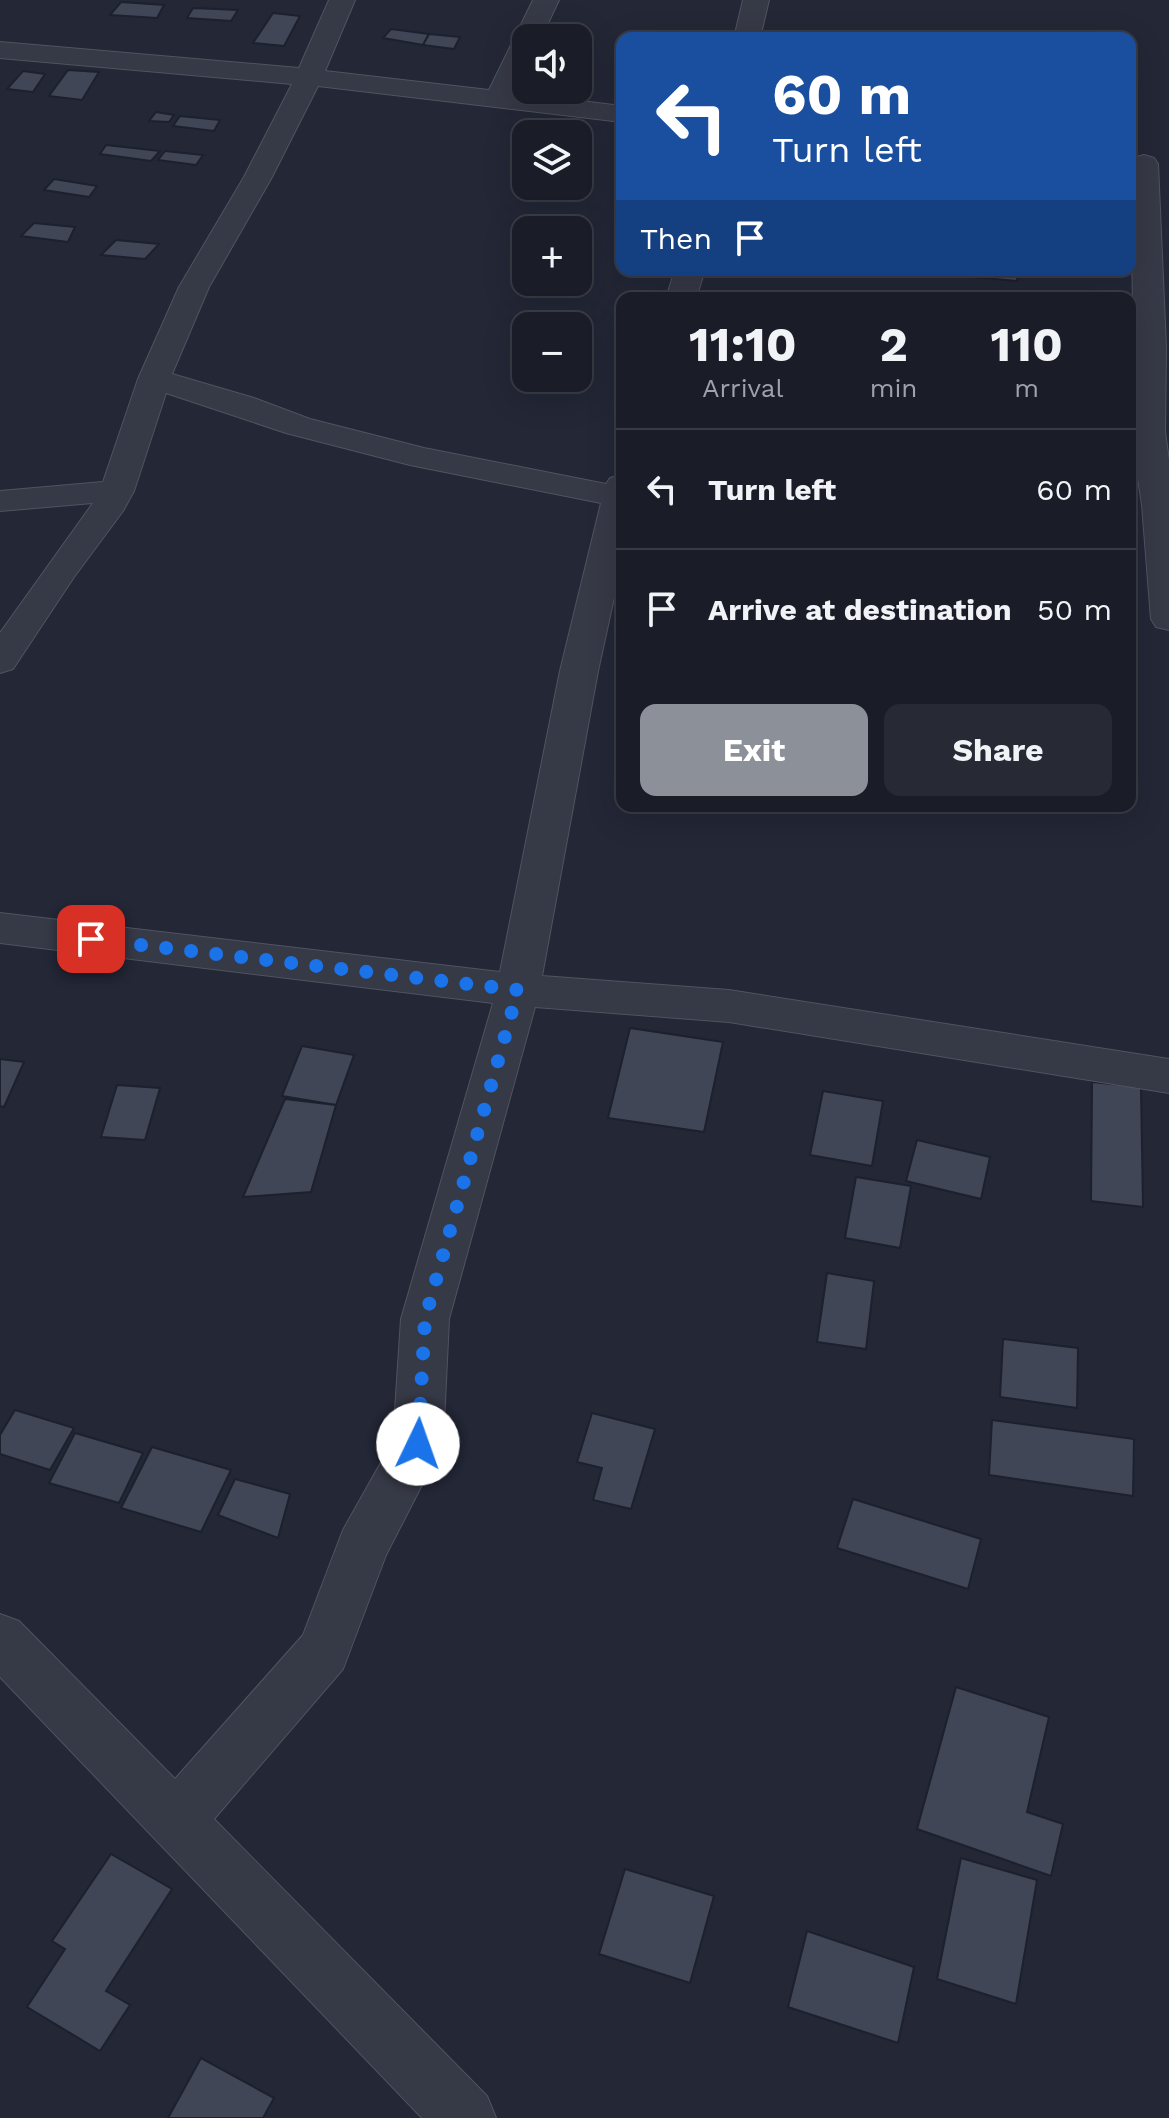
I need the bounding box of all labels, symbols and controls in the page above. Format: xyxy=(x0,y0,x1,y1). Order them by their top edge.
map controls xyxy=(512,24,592,392)
button: sound xyxy=(512,24,592,104)
text: 60 m xyxy=(772,62,911,128)
icon: left xyxy=(640,64,744,168)
button: layers xyxy=(512,120,592,200)
text: Turn left xyxy=(772,129,922,171)
button: + xyxy=(512,216,592,296)
icon: arrive xyxy=(728,216,772,260)
text: Then xyxy=(640,221,712,256)
button: − xyxy=(512,312,592,392)
text: 11:10 xyxy=(689,316,797,373)
text: 2 xyxy=(879,316,908,373)
text: 110 xyxy=(991,316,1063,373)
text: Arrival xyxy=(702,373,783,403)
text: min xyxy=(870,373,917,403)
text: m xyxy=(1014,373,1039,403)
icon: left xyxy=(640,467,684,511)
text: Turn left xyxy=(708,472,836,507)
text: 60 m xyxy=(1036,472,1112,507)
icon: arrive xyxy=(640,587,684,631)
text: Arrive at destination xyxy=(708,592,1012,627)
text: 50 m xyxy=(1037,592,1112,627)
button: Exit xyxy=(640,704,868,796)
button: Share xyxy=(884,704,1112,796)
pin xyxy=(57,905,125,973)
icon: arrive xyxy=(69,917,113,961)
position arrow xyxy=(376,1402,460,1486)

